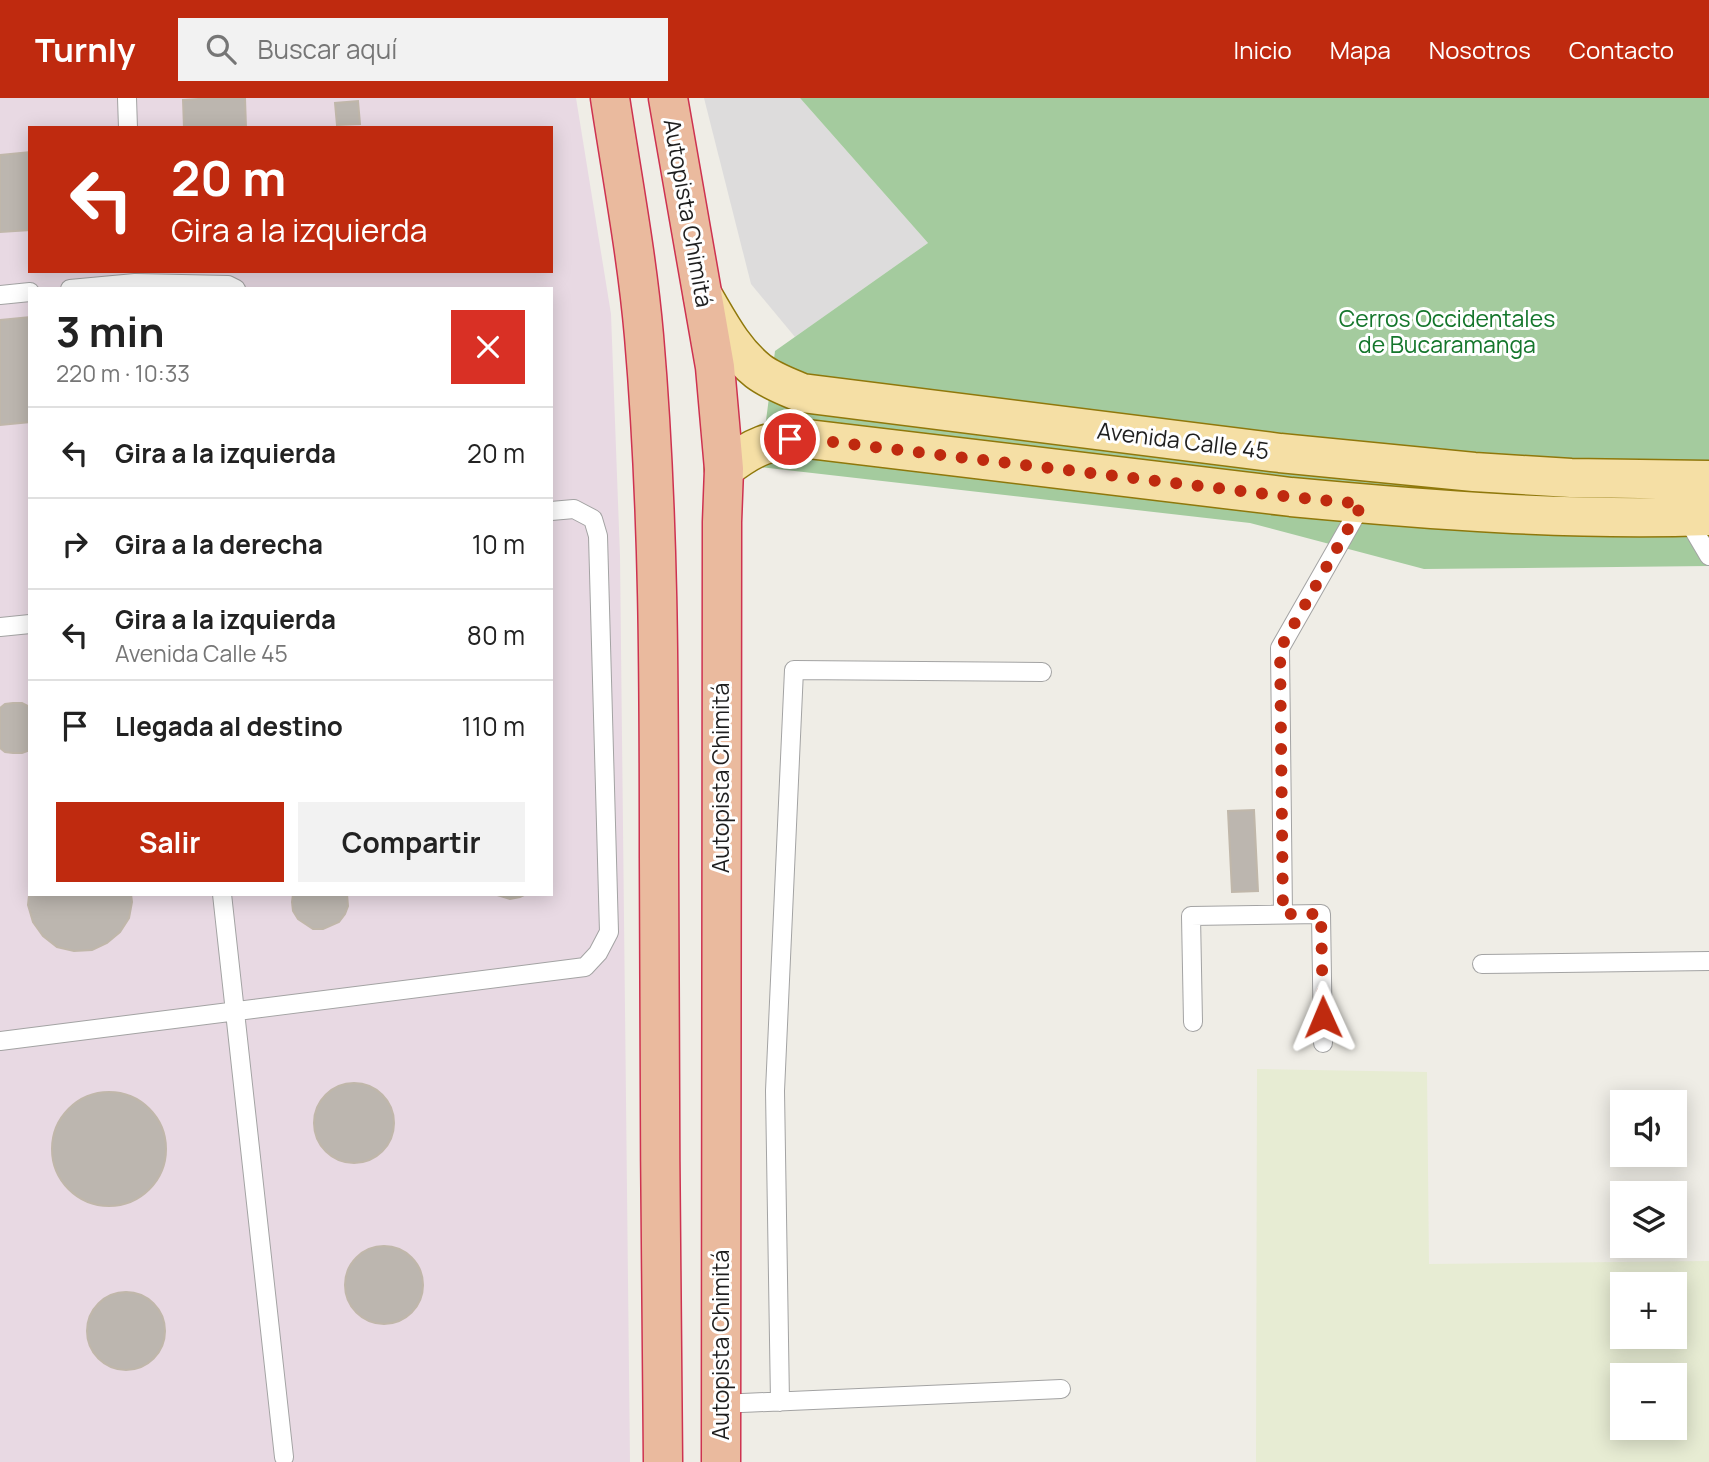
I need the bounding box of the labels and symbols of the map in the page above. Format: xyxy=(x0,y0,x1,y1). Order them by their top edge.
street label: Autopista Chimitá xyxy=(657,116,721,309)
park label: Cerros Occidentales de Bucaramanga xyxy=(1339,302,1555,360)
pin xyxy=(760,409,820,469)
street label: Avenida Calle 45 xyxy=(1095,414,1271,466)
street label: Autopista Chimitá xyxy=(704,683,736,873)
position arrow xyxy=(1286,980,1360,1054)
street label: Autopista Chimitá xyxy=(704,1250,736,1440)

